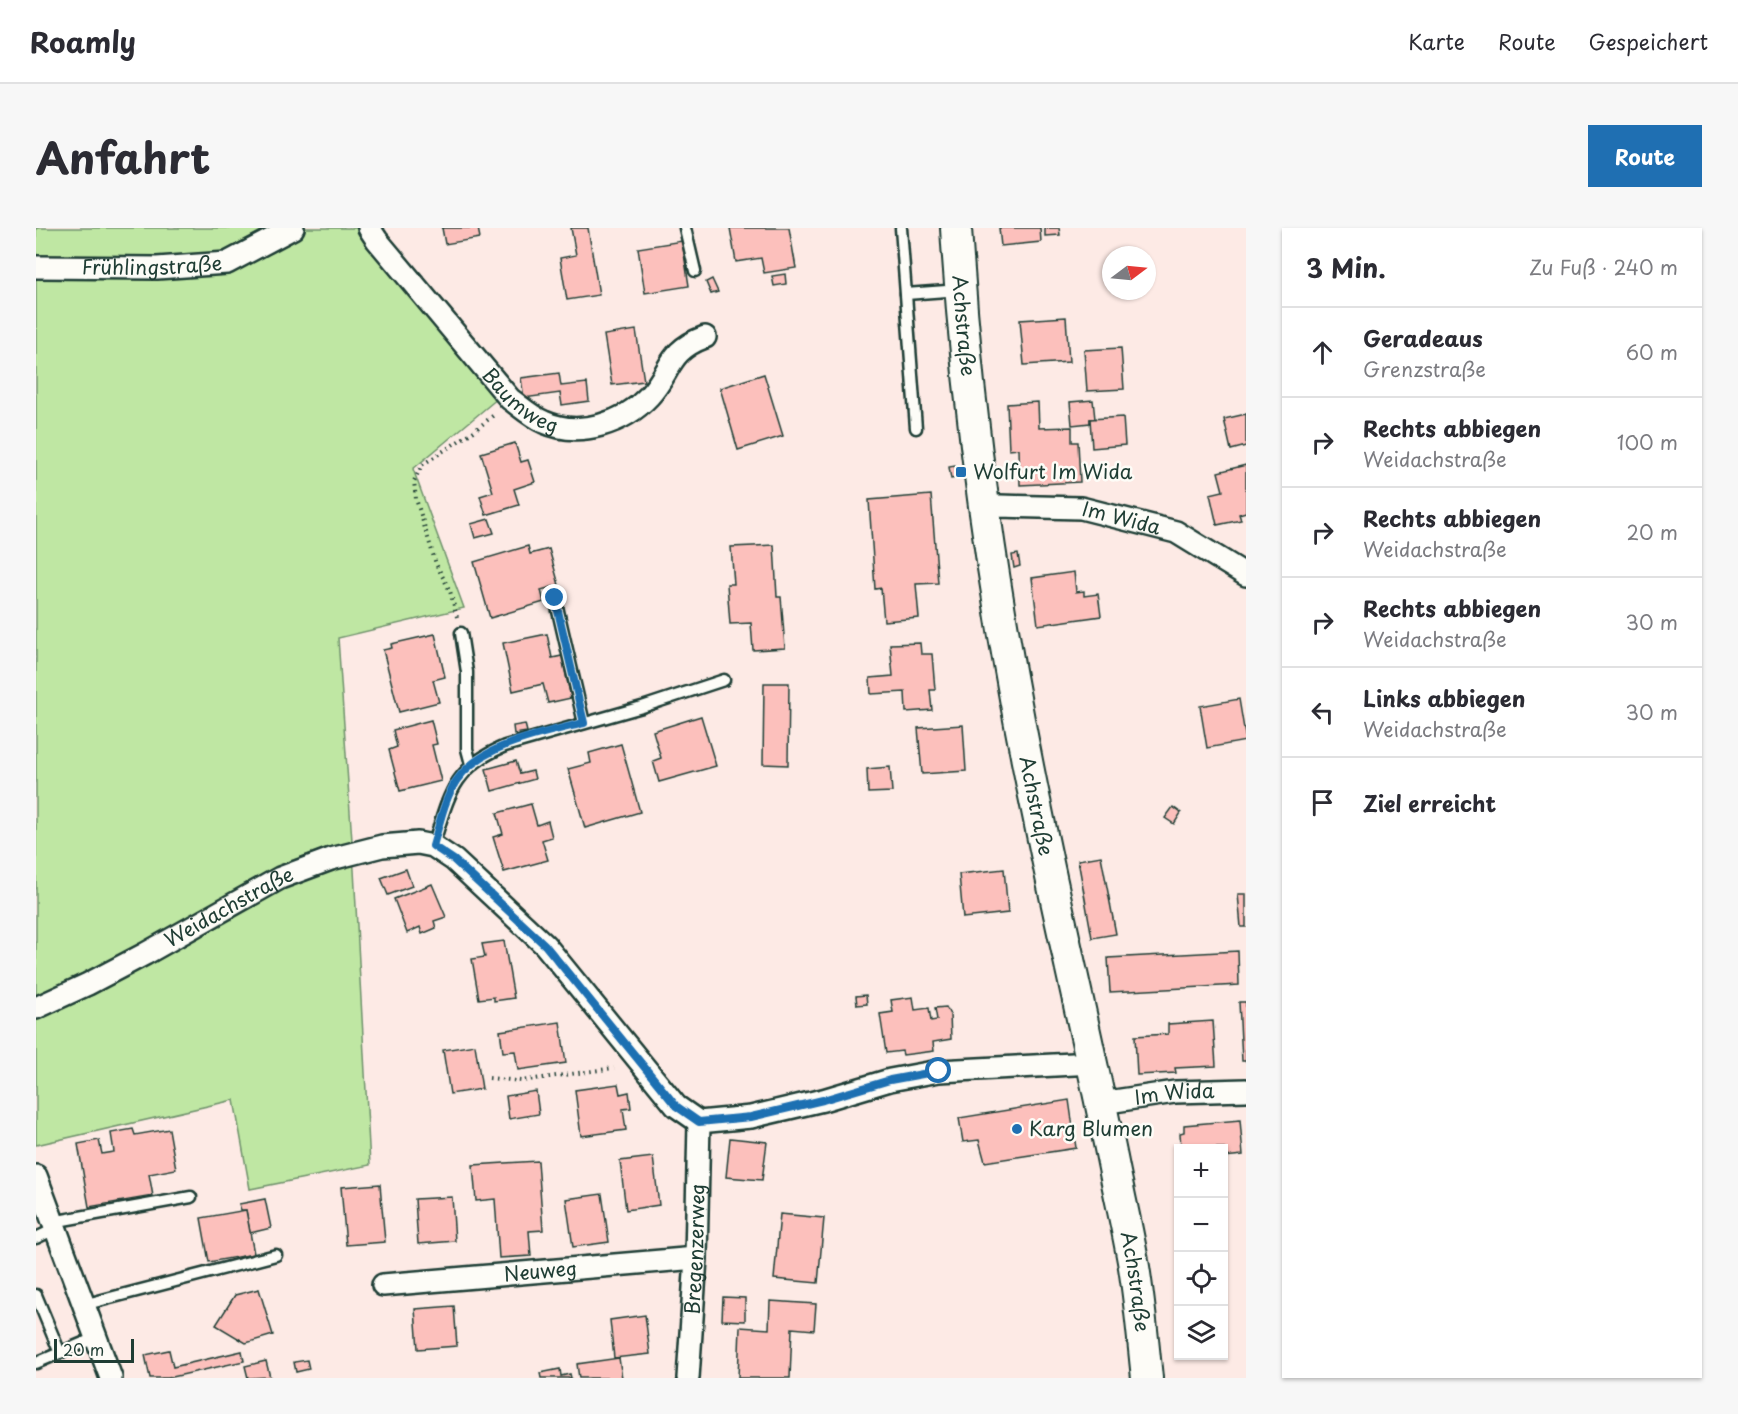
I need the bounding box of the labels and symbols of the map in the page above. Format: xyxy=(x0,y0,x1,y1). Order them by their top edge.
north arrow xyxy=(1102,246,1156,300)
street label: Frühlingstraße xyxy=(82,247,223,282)
street label: Achstraße xyxy=(945,274,984,378)
street label: Baumweg xyxy=(476,360,562,440)
place label: Wolfurt Im Wida xyxy=(973,456,1133,486)
marker: Wolfurt Im Wida xyxy=(954,465,968,479)
street label: Im Wida xyxy=(1079,493,1165,542)
route end xyxy=(541,584,567,610)
street label: Achstraße xyxy=(1012,753,1062,858)
street label: Weidachstraße xyxy=(158,858,297,954)
route start xyxy=(925,1057,951,1083)
street label: Im Wida xyxy=(1132,1075,1215,1112)
place label: Karg Blumen xyxy=(1029,1113,1153,1143)
marker: Karg Blumen xyxy=(1010,1122,1024,1136)
street label: Bregenzerweg xyxy=(676,1183,712,1316)
street label: Achstraße xyxy=(1114,1229,1158,1333)
street label: Neuweg xyxy=(502,1252,578,1289)
scale bar xyxy=(54,1336,134,1364)

